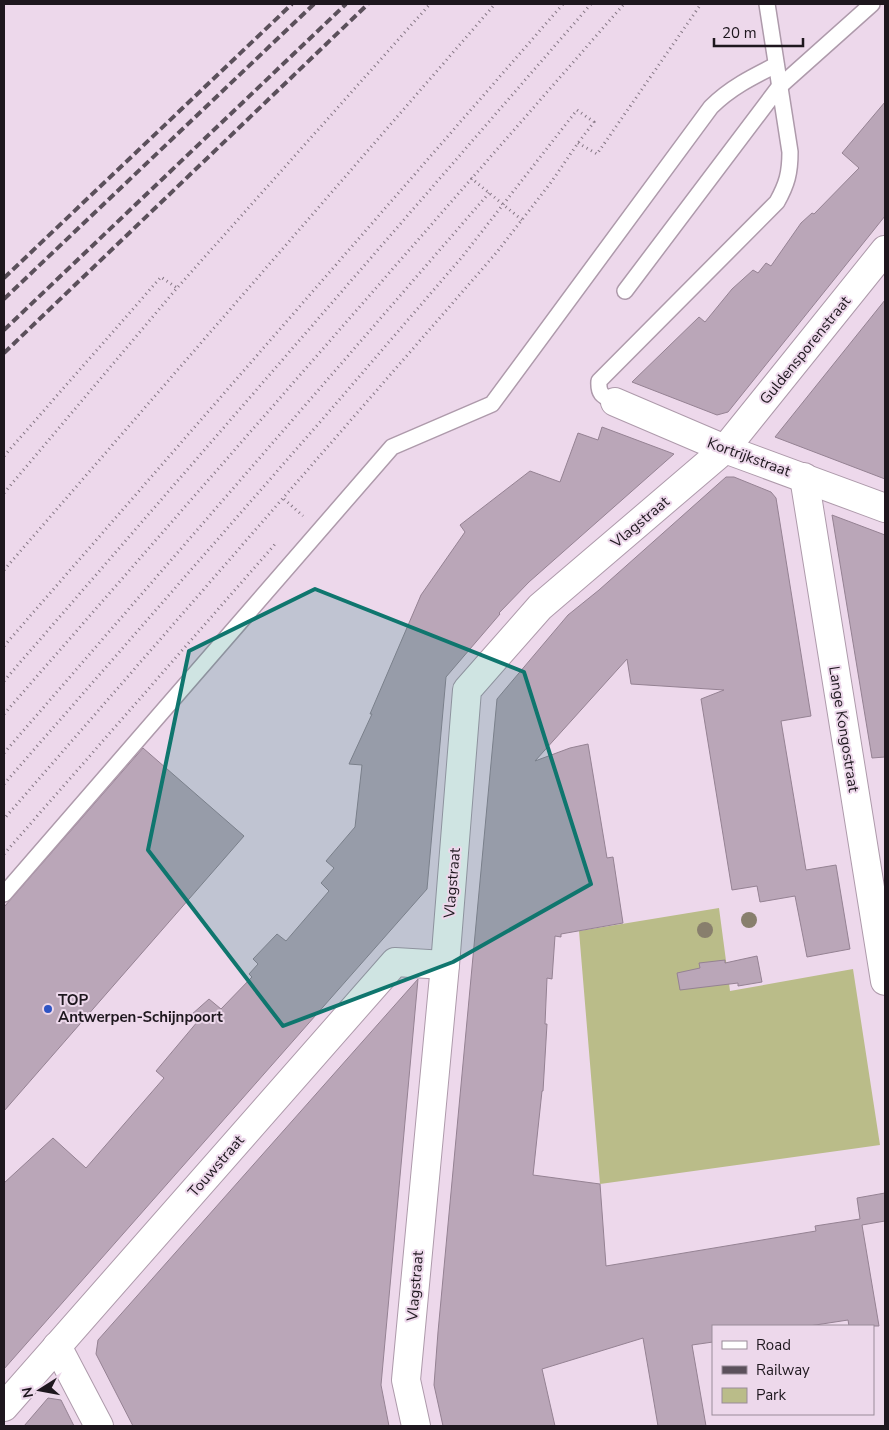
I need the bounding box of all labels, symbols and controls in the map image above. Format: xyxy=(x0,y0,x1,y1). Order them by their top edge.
scale bar xyxy=(714,15,803,47)
text: 20 m xyxy=(722,23,757,43)
street label: Guldensporenstraat xyxy=(755,291,855,408)
street label: Kortrijkstraat xyxy=(705,433,794,482)
street label: Vlagstraat xyxy=(606,491,674,553)
street label: Lange Kongostraat xyxy=(824,665,864,794)
street label: Vlagstraat xyxy=(439,846,465,920)
place label: TOP Antwerpen-Schijnpoort xyxy=(58,990,223,1027)
marker: TOP Antwerpen-Schijnpoort xyxy=(42,1003,54,1015)
street label: Touwstraat xyxy=(184,1130,249,1201)
street label: Vlagstraat xyxy=(402,1249,428,1323)
legend xyxy=(712,1325,874,1415)
text: Road xyxy=(756,1335,791,1355)
text: Railway xyxy=(756,1360,810,1380)
north arrow xyxy=(15,1365,65,1415)
text: N xyxy=(17,1385,38,1399)
text: Park xyxy=(756,1385,786,1405)

